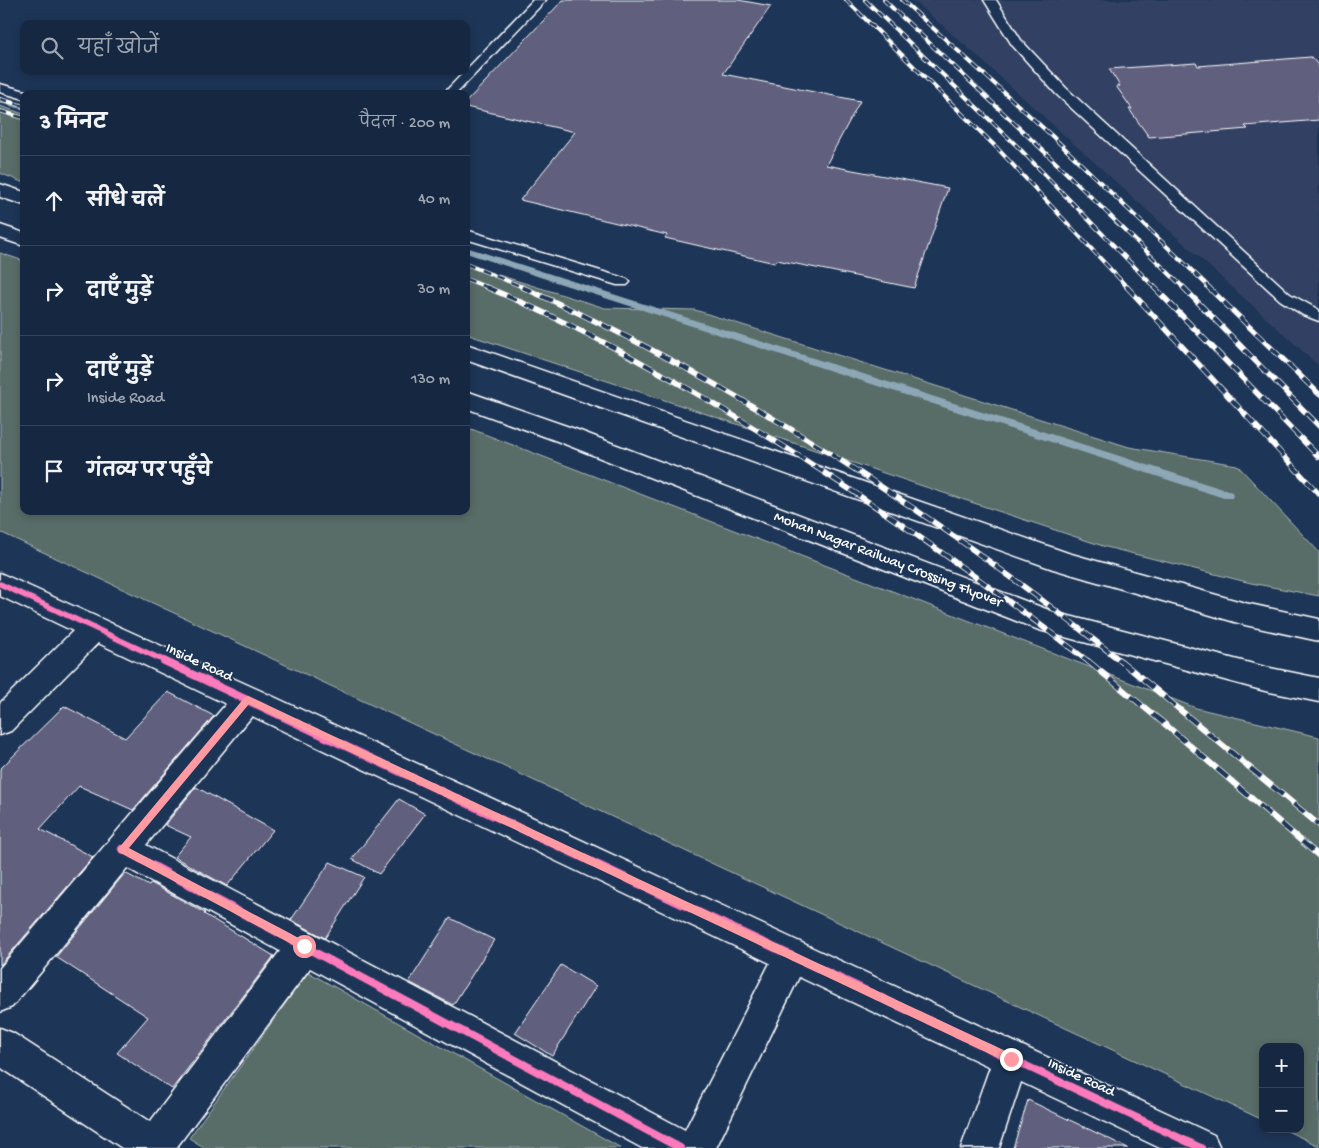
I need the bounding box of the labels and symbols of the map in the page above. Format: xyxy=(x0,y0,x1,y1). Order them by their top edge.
street label: Mohan Nagar Railway Crossing Flyover xyxy=(771,508,1006,613)
street label: Inside Road xyxy=(162,640,237,687)
route start xyxy=(293,935,316,958)
route end xyxy=(1000,1048,1023,1071)
street label: Inside Road xyxy=(1044,1055,1119,1102)

